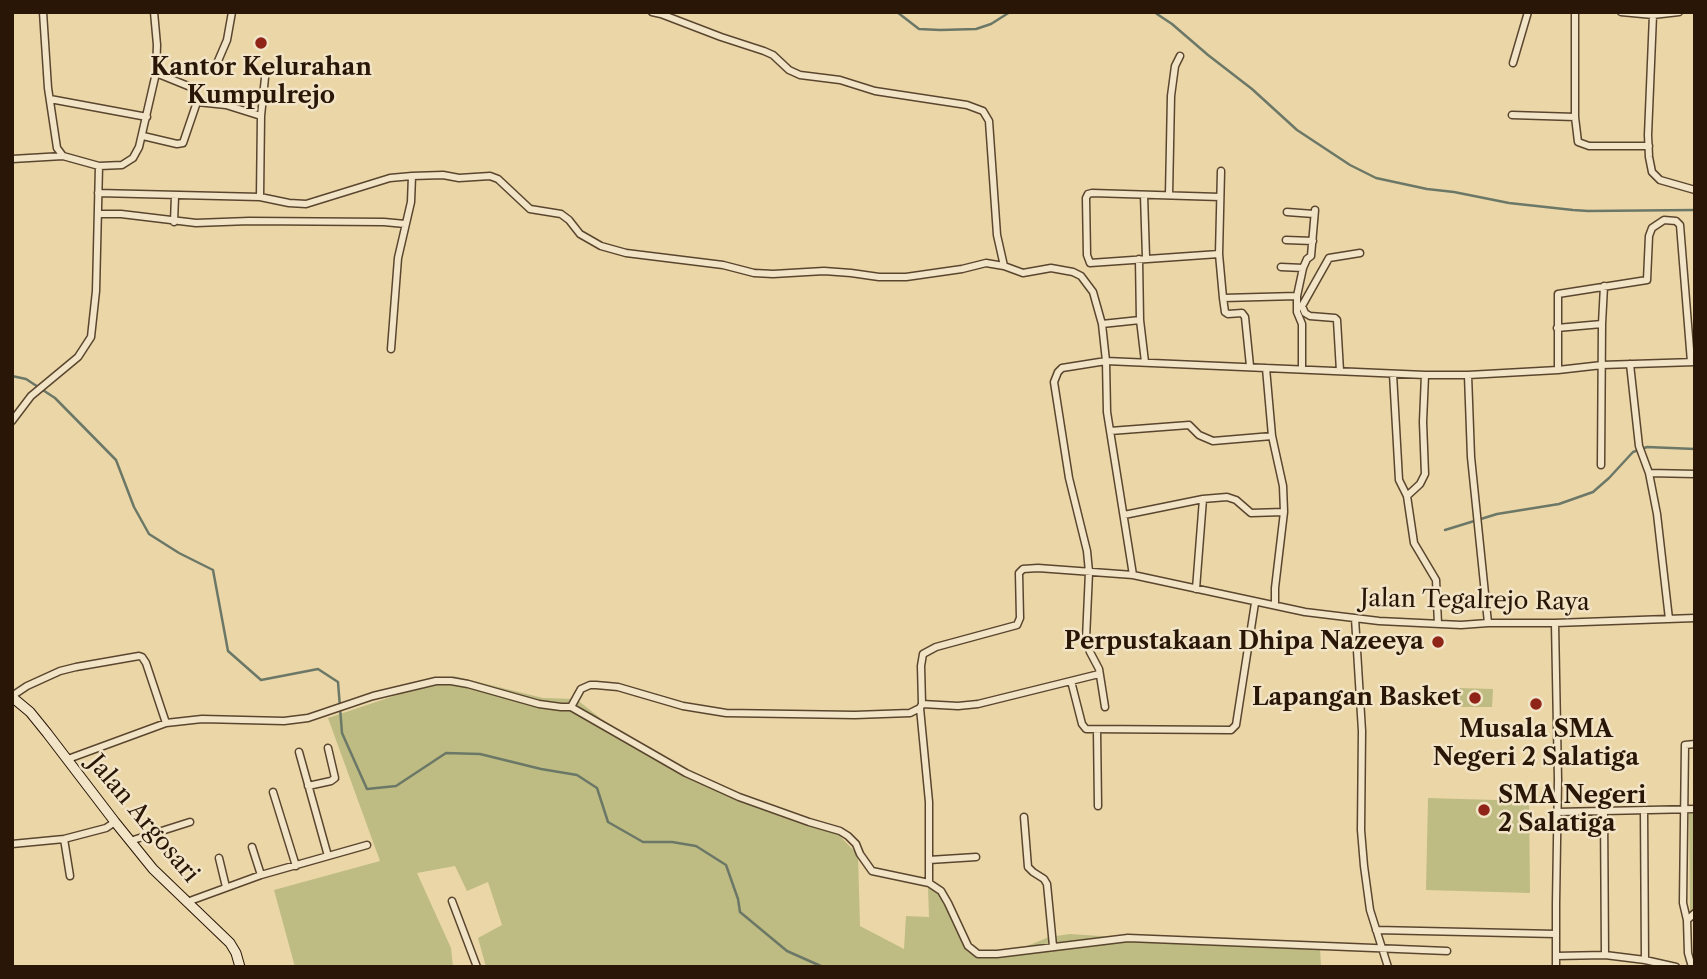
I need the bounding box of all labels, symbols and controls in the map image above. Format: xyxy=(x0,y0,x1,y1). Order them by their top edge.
marker: Kantor Kelurahan Kumpulrejo xyxy=(253,35,269,51)
place label: Kantor Kelurahan Kumpulrejo xyxy=(150,54,372,110)
street label: Jalan Tegalrejo Raya xyxy=(1360,585,1590,617)
place label: Perpustakaan Dhipa Nazeeya xyxy=(1064,628,1424,656)
marker: Perpustakaan Dhipa Nazeeya xyxy=(1430,634,1446,650)
place label: Lapangan Basket xyxy=(1252,684,1461,712)
marker: Lapangan Basket xyxy=(1467,690,1483,706)
marker: Musala SMA Negeri 2 Salatiga xyxy=(1528,696,1544,712)
place label: Musala SMA Negeri 2 Salatiga xyxy=(1433,716,1639,772)
street label: Jalan Argosari xyxy=(81,749,205,889)
place label: SMA Negeri 2 Salatiga xyxy=(1498,782,1646,838)
marker: SMA Negeri 2 Salatiga xyxy=(1476,802,1492,818)

